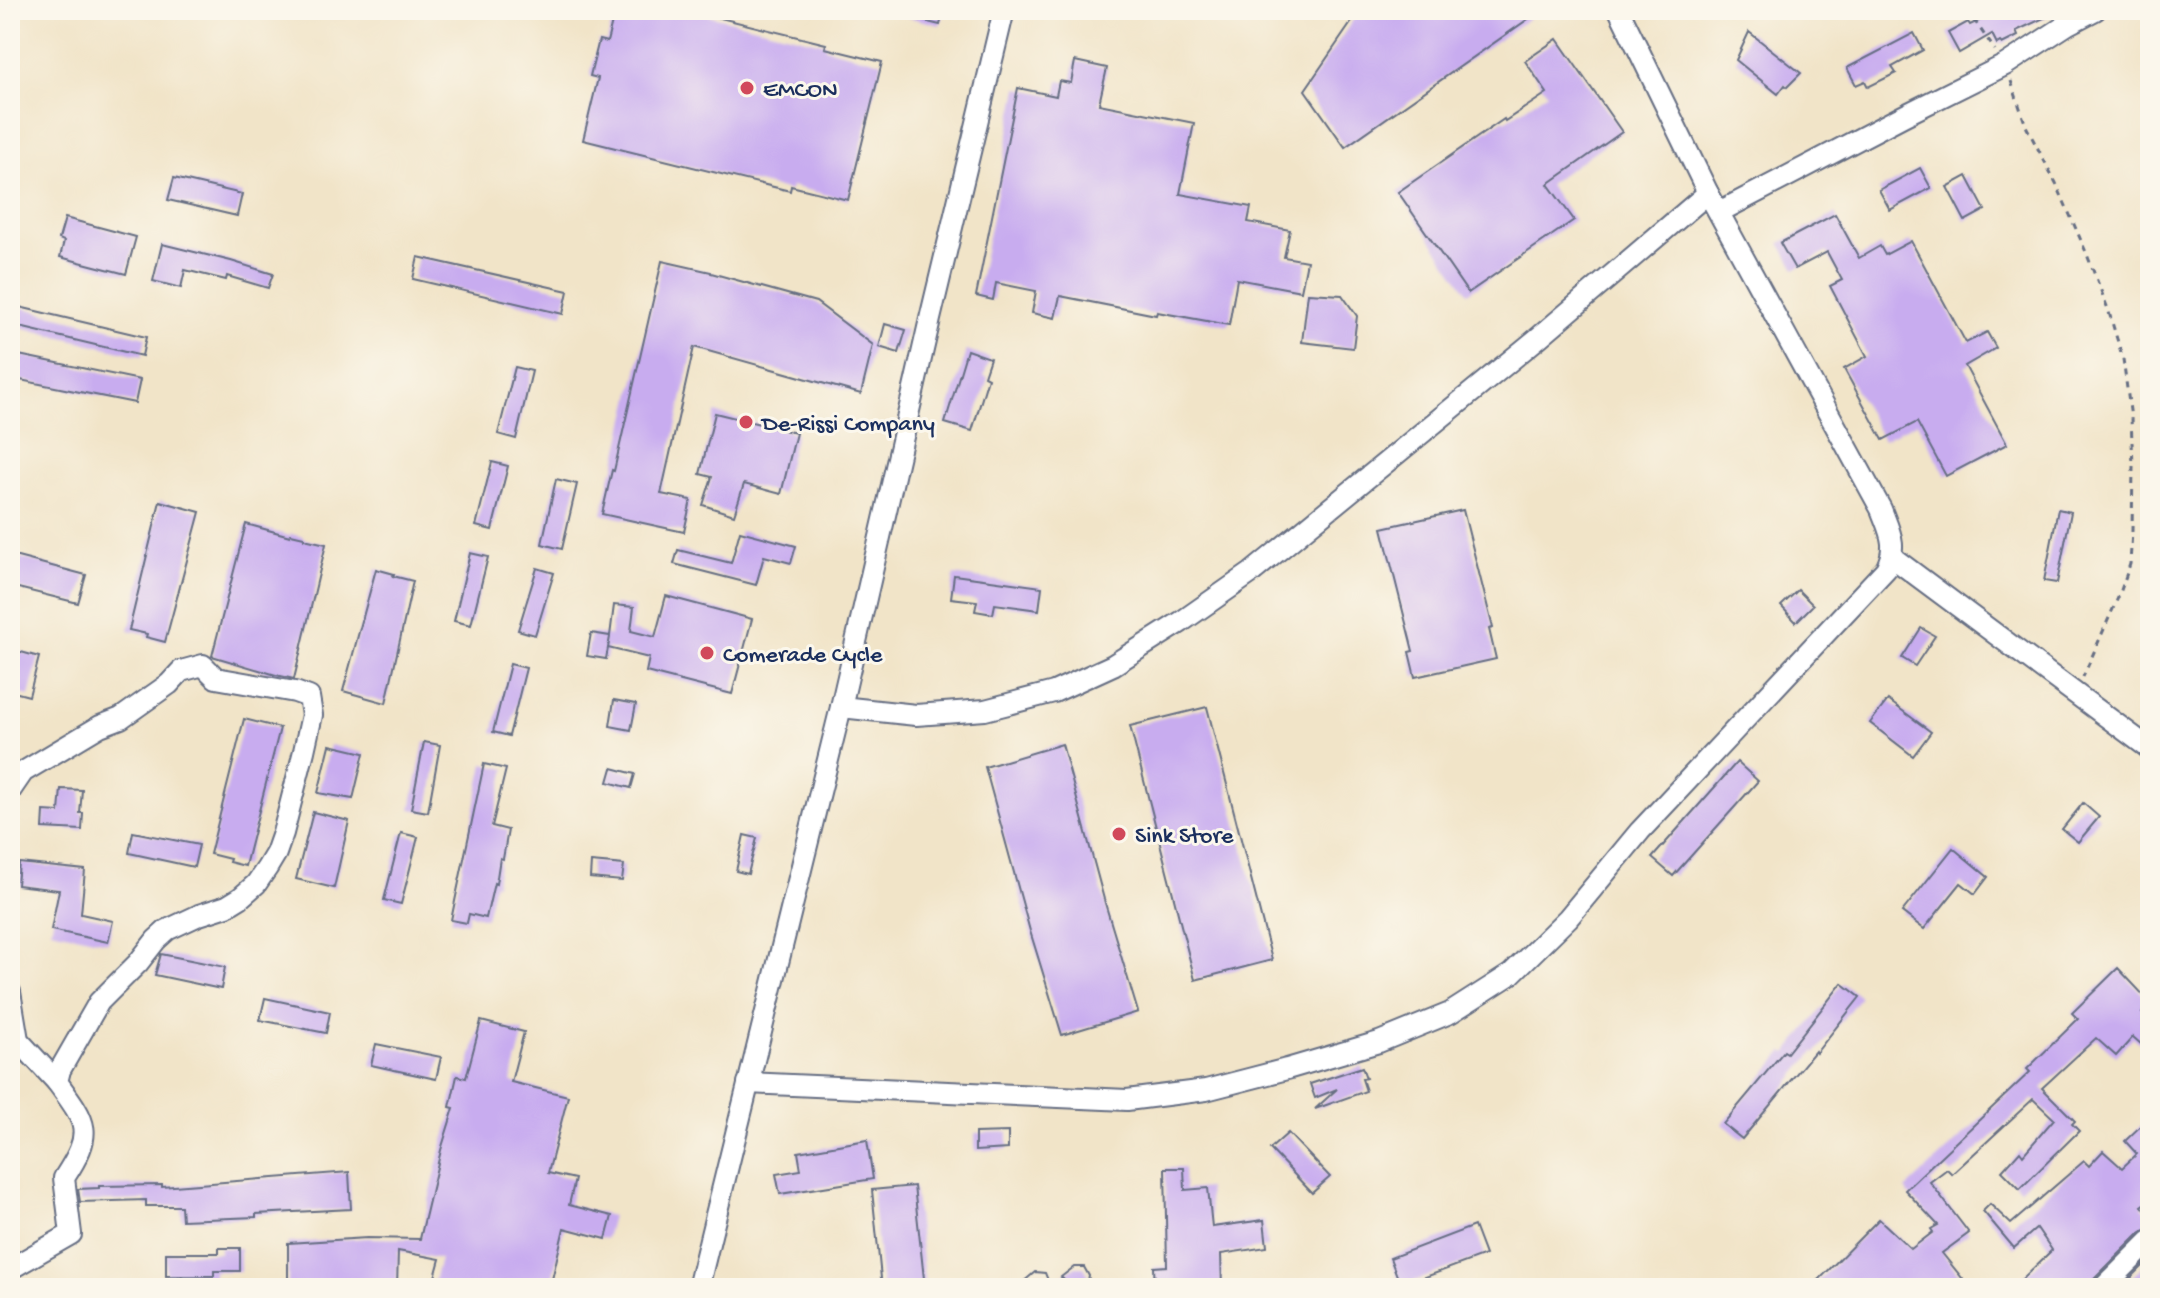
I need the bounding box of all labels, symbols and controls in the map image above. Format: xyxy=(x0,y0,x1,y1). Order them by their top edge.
place label: EMCON xyxy=(763,77,838,106)
marker: EMCON xyxy=(738,79,756,97)
place label: De-Rissi Company xyxy=(760,411,935,440)
marker: De-Rissi Company xyxy=(737,413,755,431)
place label: Comerade Cycle xyxy=(723,642,883,671)
marker: Comerade Cycle xyxy=(698,644,716,662)
place label: Sink Store xyxy=(1135,823,1234,852)
marker: Sink Store xyxy=(1110,825,1128,843)

